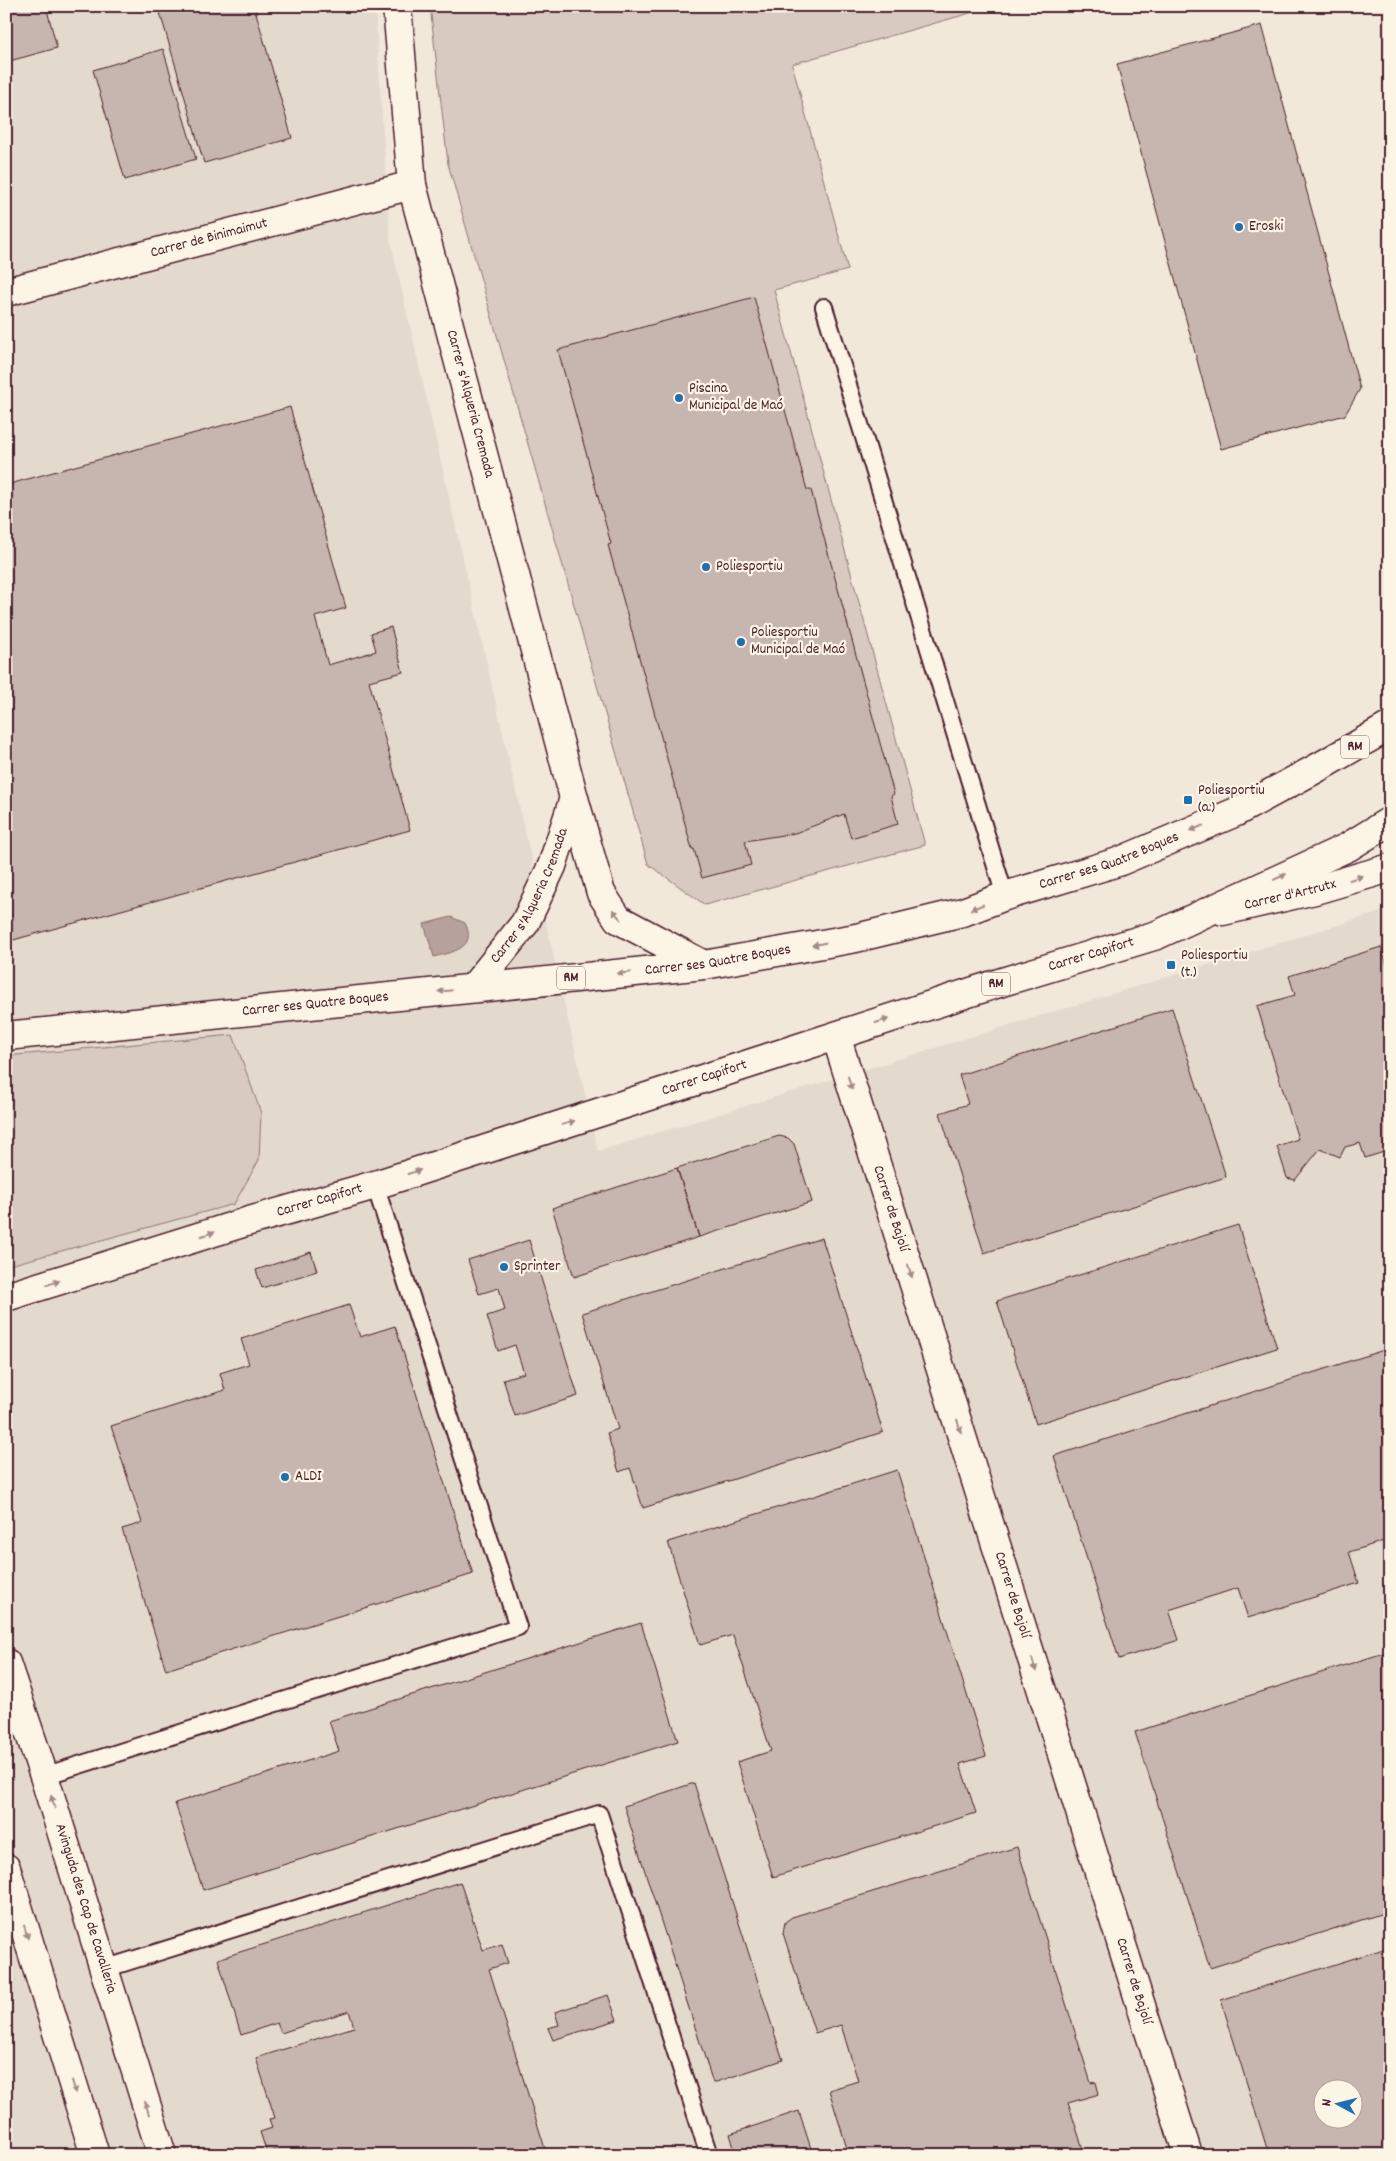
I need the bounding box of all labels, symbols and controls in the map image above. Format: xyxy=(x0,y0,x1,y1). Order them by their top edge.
street label: Carrer de Binimaimut xyxy=(148,212,270,264)
place label: Eroski xyxy=(1249,216,1284,238)
marker: Eroski xyxy=(1233,221,1245,233)
street label: Carrer s'Alqueria Cremada xyxy=(440,328,500,481)
place label: Piscina Municipal de Maó xyxy=(689,378,784,417)
marker: Piscina Municipal de Maó xyxy=(673,392,685,404)
place label: Poliesportiu xyxy=(716,556,783,578)
marker: Poliesportiu xyxy=(700,561,712,573)
place label: Poliesportiu Municipal de Maó xyxy=(751,622,846,661)
marker: Poliesportiu Municipal de Maó xyxy=(735,636,747,648)
road number: RM xyxy=(1341,736,1369,759)
place label: Poliesportiu (a.) xyxy=(1198,780,1265,819)
marker: Poliesportiu (a.) xyxy=(1182,794,1194,806)
one-way arrow xyxy=(1189,824,1204,832)
street label: Carrer s'Alqueria Cremada xyxy=(485,825,575,969)
street label: Carrer ses Quatre Boques xyxy=(1037,826,1183,896)
street label: Carrer d'Artrutx xyxy=(1242,873,1339,917)
one-way arrow xyxy=(1273,873,1287,881)
one-way arrow xyxy=(1349,873,1364,881)
one-way arrow xyxy=(969,903,984,911)
one-way arrow xyxy=(611,909,623,921)
street label: Carrer Capifort xyxy=(1046,931,1137,978)
street label: Carrer ses Quatre Boques xyxy=(644,939,793,982)
one-way arrow xyxy=(811,941,827,949)
place label: Poliesportiu (t.) xyxy=(1181,945,1248,984)
marker: Poliesportiu (t.) xyxy=(1165,959,1177,971)
road number: RM xyxy=(557,966,585,990)
one-way arrow xyxy=(616,969,632,977)
road number: RM xyxy=(982,972,1010,996)
street label: Carrer ses Quatre Boques xyxy=(241,986,390,1023)
one-way arrow xyxy=(437,987,453,995)
one-way arrow xyxy=(875,1017,890,1025)
street label: Carrer Capifort xyxy=(659,1054,750,1102)
one-way arrow xyxy=(847,1076,855,1091)
one-way arrow xyxy=(561,1118,576,1126)
street label: Carrer de Bajolí xyxy=(866,1163,915,1256)
one-way arrow xyxy=(406,1168,421,1176)
street label: Carrer Capifort xyxy=(274,1178,366,1224)
one-way arrow xyxy=(200,1229,215,1237)
place label: Sprinter xyxy=(514,1256,561,1278)
marker: Sprinter xyxy=(498,1261,510,1273)
one-way arrow xyxy=(906,1264,914,1279)
one-way arrow xyxy=(45,1278,60,1286)
one-way arrow xyxy=(955,1419,963,1434)
place label: ALDI xyxy=(295,1466,322,1488)
marker: ALDI xyxy=(279,1471,291,1483)
street label: Carrer de Bajolí xyxy=(988,1549,1036,1642)
one-way arrow xyxy=(1030,1657,1038,1672)
one-way arrow xyxy=(48,1795,56,1810)
street label: Avinguda des Cap de Cavalleria xyxy=(48,1821,122,1997)
one-way arrow xyxy=(23,1924,30,1939)
street label: Carrer de Bajolí xyxy=(1109,1935,1158,2028)
north arrow xyxy=(1314,2078,1364,2128)
one-way arrow xyxy=(71,2079,79,2094)
text: N xyxy=(1317,2098,1337,2107)
one-way arrow xyxy=(143,2101,151,2116)

